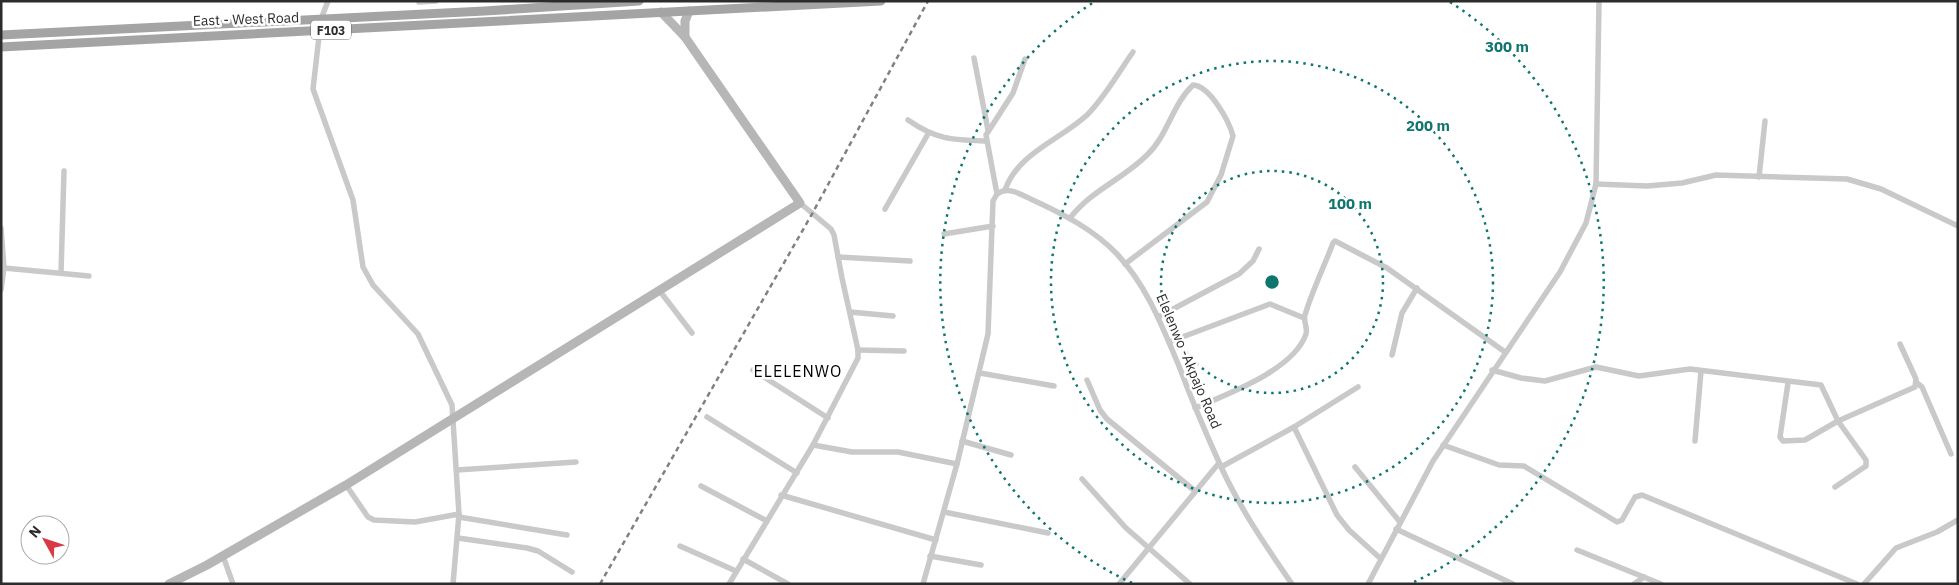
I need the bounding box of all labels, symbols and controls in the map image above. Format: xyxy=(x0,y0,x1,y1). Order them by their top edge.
street label: East - West Road xyxy=(192,8,300,30)
road number: F103 xyxy=(311,20,351,40)
text: 300 m xyxy=(1485,37,1529,56)
text: 200 m xyxy=(1406,116,1450,135)
text: 100 m xyxy=(1328,194,1372,213)
centre of rings xyxy=(1263,273,1281,291)
street label: Elelenwo -Akpajo Road xyxy=(1152,291,1226,431)
district label: ELELENWO xyxy=(754,361,842,381)
north arrow xyxy=(20,515,70,565)
text: N xyxy=(25,522,45,541)

